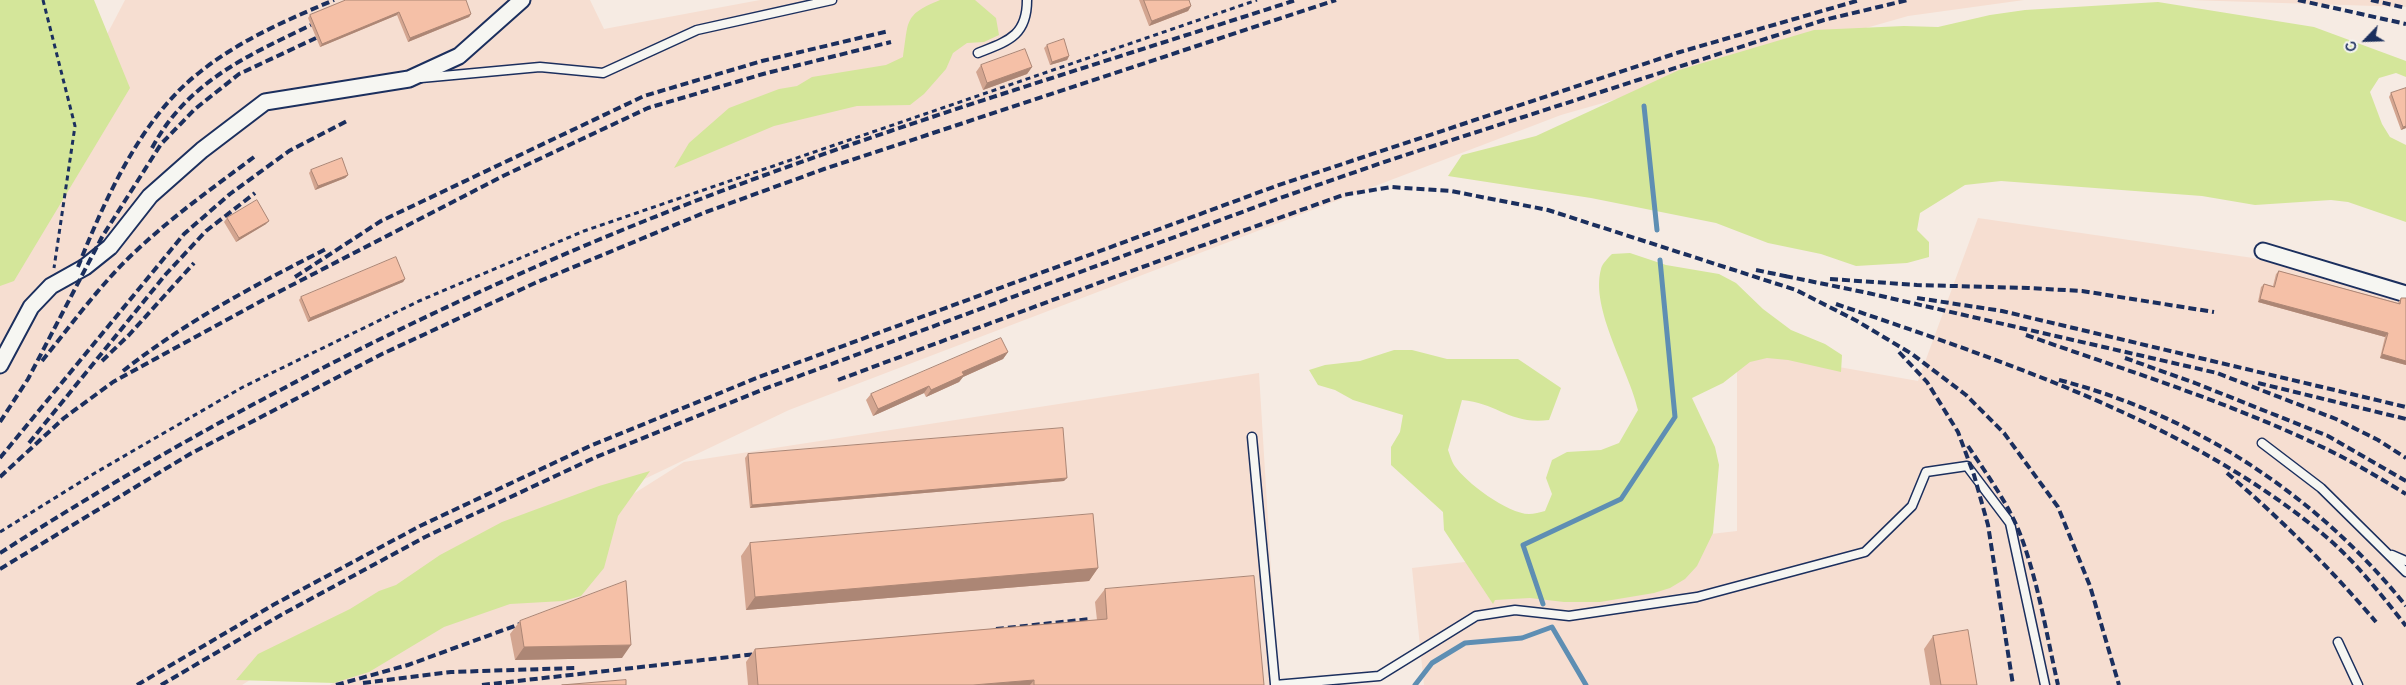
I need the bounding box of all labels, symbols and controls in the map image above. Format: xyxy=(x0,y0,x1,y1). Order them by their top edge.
north arrow xyxy=(2341,15,2391,65)
text: С xyxy=(2342,38,2362,54)

